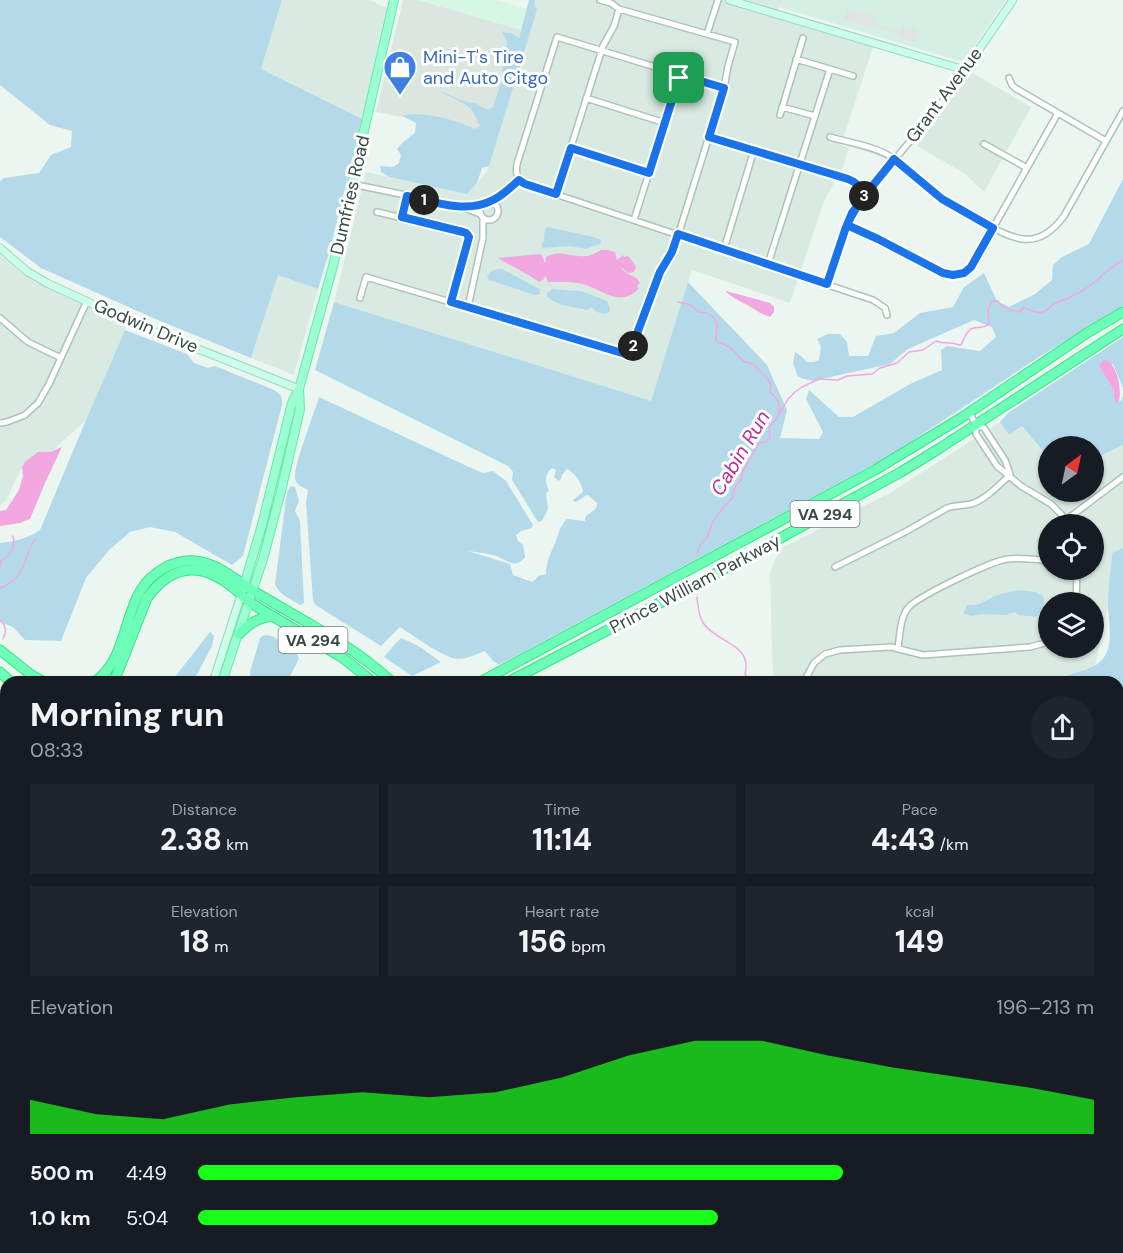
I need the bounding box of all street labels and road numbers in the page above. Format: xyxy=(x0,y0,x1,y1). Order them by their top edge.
street label: Grant Avenue xyxy=(900,42,988,148)
street label: Dumfries Road xyxy=(325,133,375,257)
street label: Godwin Drive xyxy=(90,293,202,359)
road number: VA 294 xyxy=(790,501,860,527)
street label: Prince William Parkway xyxy=(605,529,785,639)
road number: VA 294 xyxy=(278,627,348,653)

